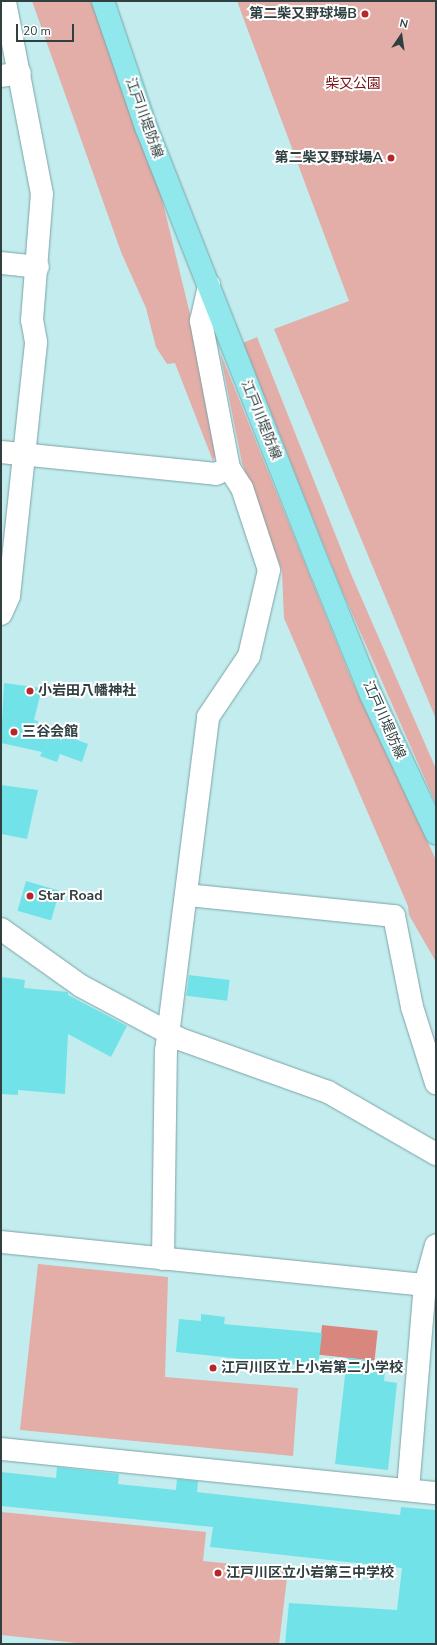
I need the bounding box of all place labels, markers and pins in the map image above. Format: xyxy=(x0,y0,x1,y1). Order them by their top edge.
place label: 第二柴又野球場B xyxy=(249,6,357,22)
marker: 第二柴又野球場B xyxy=(360,9,370,19)
place label: 第二柴又野球場A xyxy=(275,150,383,166)
marker: 第二柴又野球場A xyxy=(386,153,396,163)
place label: 小岩田八幡神社 xyxy=(38,683,136,699)
marker: 小岩田八幡神社 xyxy=(25,686,35,696)
place label: 三谷会館 xyxy=(22,724,78,740)
marker: 三谷会館 xyxy=(9,727,19,737)
place label: Star Road xyxy=(38,888,103,904)
marker: Star Road xyxy=(25,891,35,901)
place label: 江戸川区立上小岩第二小学校 xyxy=(221,1360,403,1376)
marker: 江戸川区立上小岩第二小学校 xyxy=(208,1363,218,1373)
place label: 江戸川区立小岩第三中学校 xyxy=(226,1565,394,1581)
marker: 江戸川区立小岩第三中学校 xyxy=(213,1568,223,1578)

